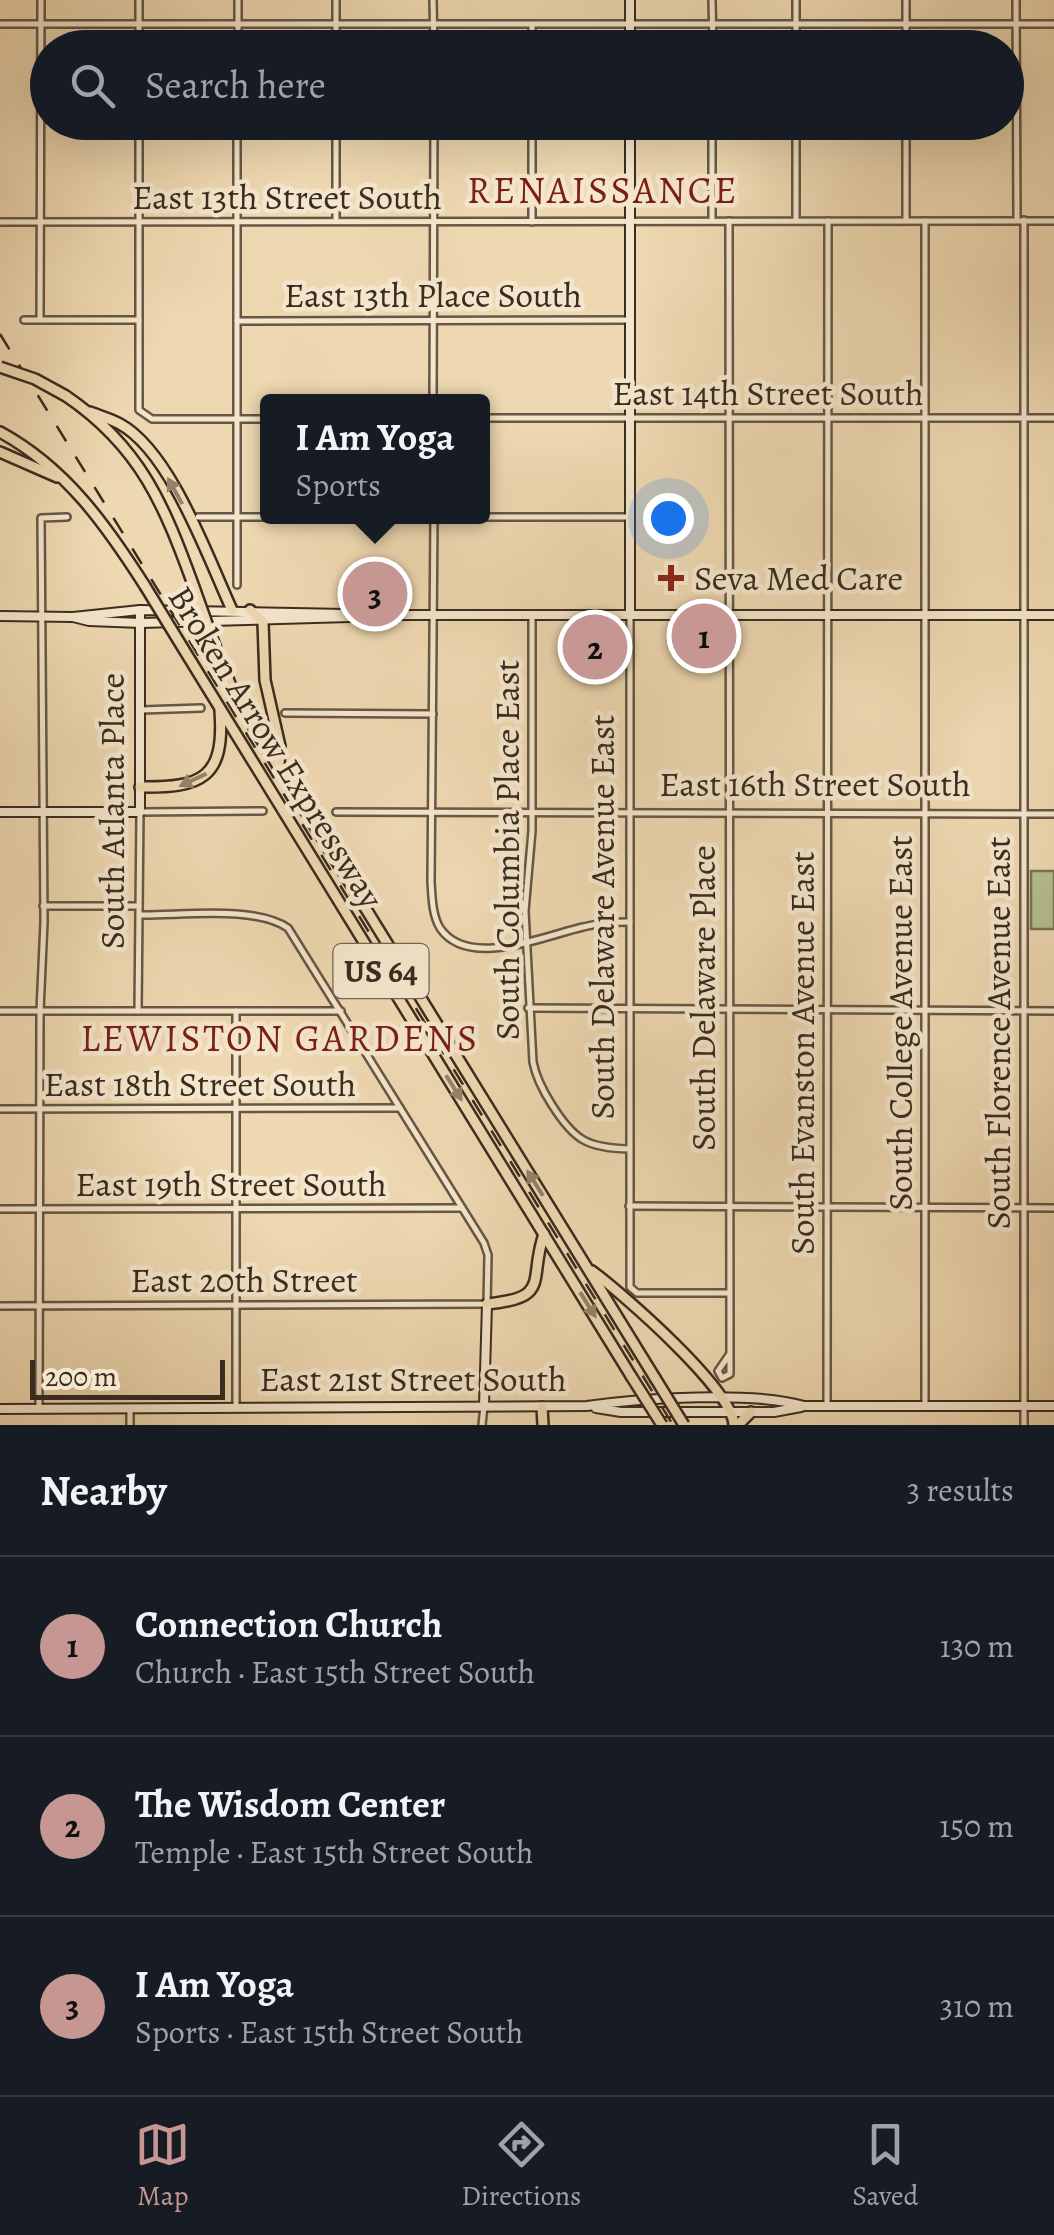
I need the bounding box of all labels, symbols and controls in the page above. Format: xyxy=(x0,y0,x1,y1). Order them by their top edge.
search box xyxy=(30,30,1024,140)
icon: search xyxy=(65,58,120,113)
text: Search here xyxy=(145,59,326,111)
district label: RENAISSANCE xyxy=(467,164,739,216)
street label: East 13th Street South xyxy=(132,173,442,221)
street label: East 13th Place South xyxy=(284,271,582,319)
street label: East 14th Street South xyxy=(612,369,924,417)
popup xyxy=(260,394,490,524)
text: I Am Yoga xyxy=(295,411,455,463)
text: Sports xyxy=(295,463,381,507)
one-way arrow xyxy=(167,476,184,505)
your location xyxy=(643,493,694,544)
place label: Seva Med Care xyxy=(694,554,903,602)
pin: 3 xyxy=(342,556,408,632)
marker: Seva Med Care xyxy=(658,565,684,591)
street label: Broken Arrow Expressway xyxy=(157,576,395,918)
pin: 1 xyxy=(672,598,736,674)
pin: 2 xyxy=(562,610,628,684)
street label: South Columbia Place East xyxy=(483,660,531,1040)
street label: South Atlanta Place xyxy=(88,673,136,949)
street label: South Delaware Avenue East xyxy=(578,714,626,1120)
street label: East 16th Street South xyxy=(659,760,971,808)
one-way arrow xyxy=(178,772,207,788)
street label: South College Avenue East xyxy=(876,835,924,1211)
street label: South Florence Avenue East xyxy=(974,836,1022,1230)
street label: South Delaware Place xyxy=(679,845,727,1151)
street label: South Evanston Avenue East xyxy=(778,851,826,1255)
road number: US 64 xyxy=(334,944,428,998)
district label: LEWISTON GARDENS xyxy=(80,1012,480,1064)
street label: East 18th Street South xyxy=(44,1060,356,1108)
one-way arrow xyxy=(444,1075,463,1102)
street label: East 19th Street South xyxy=(75,1160,387,1208)
one-way arrow xyxy=(526,1169,544,1197)
street label: East 20th Street xyxy=(130,1256,358,1304)
one-way arrow xyxy=(578,1291,596,1319)
scale bar xyxy=(30,1355,225,1400)
street label: East 21st Street South xyxy=(259,1355,567,1403)
text: 200 m xyxy=(45,1358,117,1396)
text: Nearby xyxy=(40,1462,167,1519)
text: 3 results xyxy=(907,1468,1014,1512)
text: Connection Church xyxy=(135,1598,442,1650)
text: 1 xyxy=(67,1624,78,1668)
text: 130 m xyxy=(940,1624,1014,1668)
text: Church · East 15th Street South xyxy=(135,1650,535,1694)
text: The Wisdom Center xyxy=(135,1778,445,1830)
text: 2 xyxy=(65,1804,80,1848)
text: 150 m xyxy=(939,1804,1014,1848)
text: Temple · East 15th Street South xyxy=(135,1830,533,1874)
text: I Am Yoga xyxy=(135,1958,294,2010)
text: 3 xyxy=(66,1984,79,2028)
text: 310 m xyxy=(940,1984,1014,2028)
text: Sports · East 15th Street South xyxy=(135,2010,523,2054)
tab: Map xyxy=(135,2117,190,2215)
tab: Directions xyxy=(461,2117,581,2215)
tab: Saved xyxy=(852,2117,919,2215)

